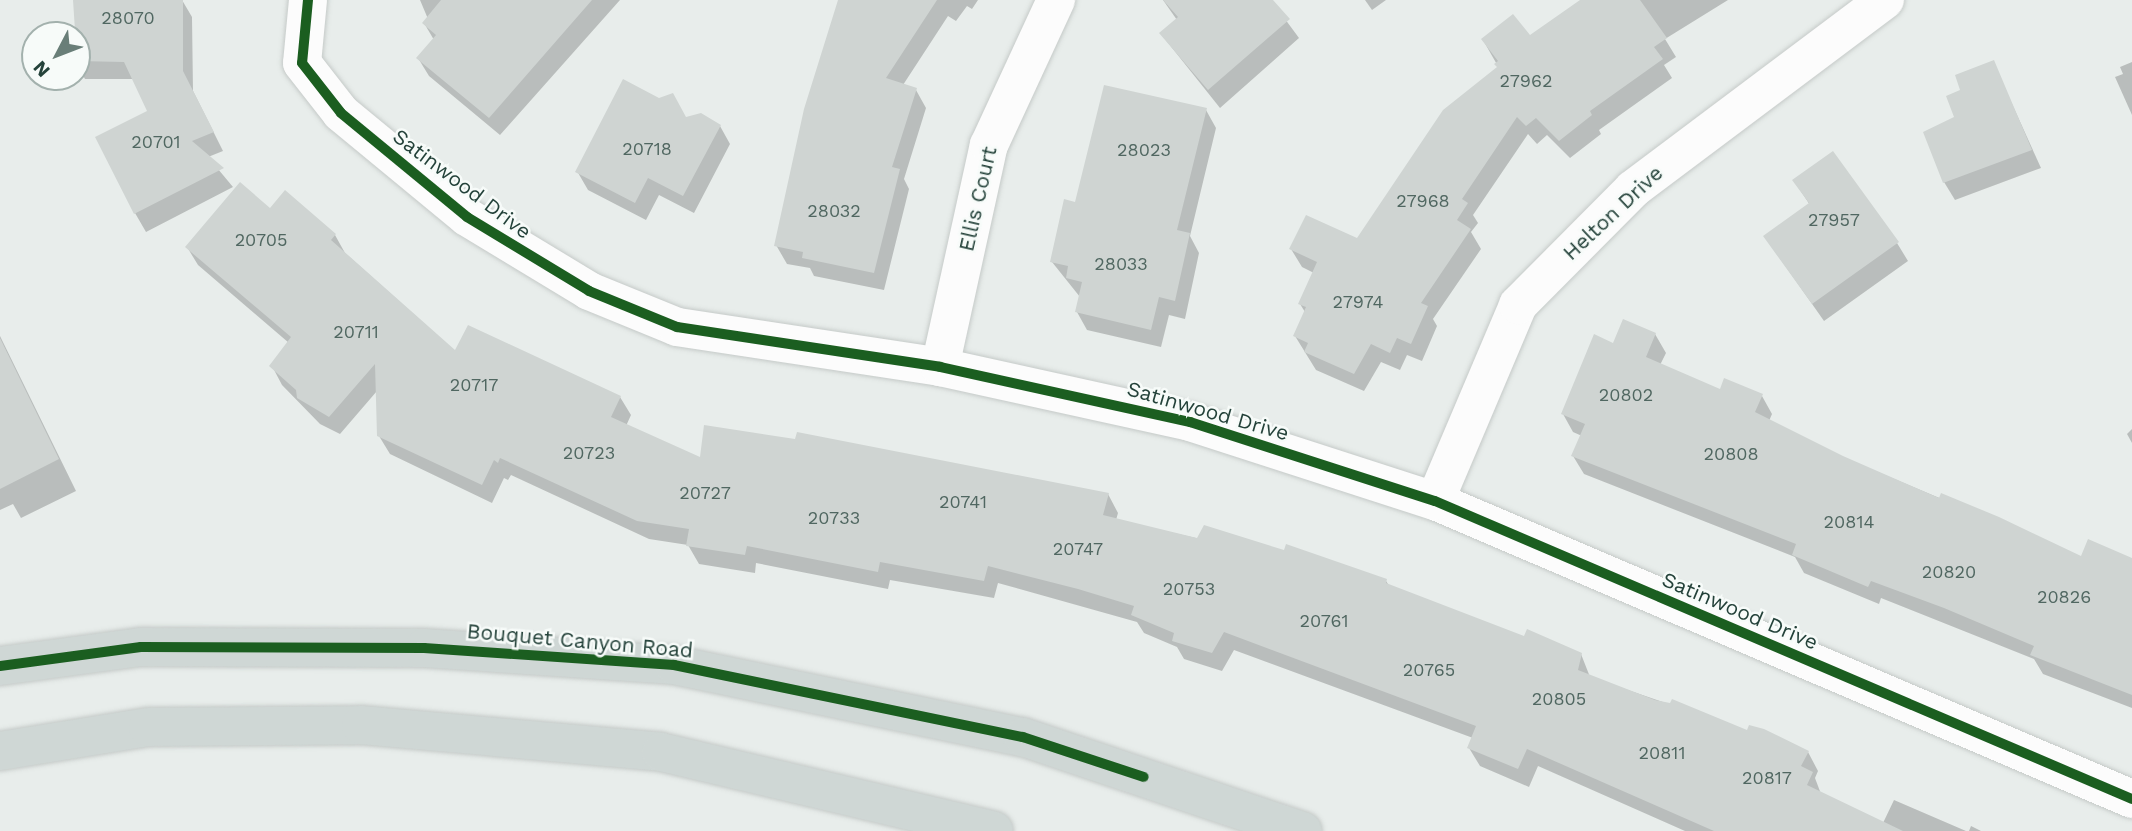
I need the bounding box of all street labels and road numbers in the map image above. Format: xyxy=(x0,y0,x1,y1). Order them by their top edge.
street label: Satinwood Drive xyxy=(388,124,536,244)
street label: Ellis Court xyxy=(954,144,1002,254)
street label: Helton Drive xyxy=(1558,160,1668,266)
street label: Satinwood Drive xyxy=(1124,376,1292,446)
street label: Satinwood Drive xyxy=(1658,567,1822,655)
street label: Bouquet Canyon Road xyxy=(466,619,694,663)

